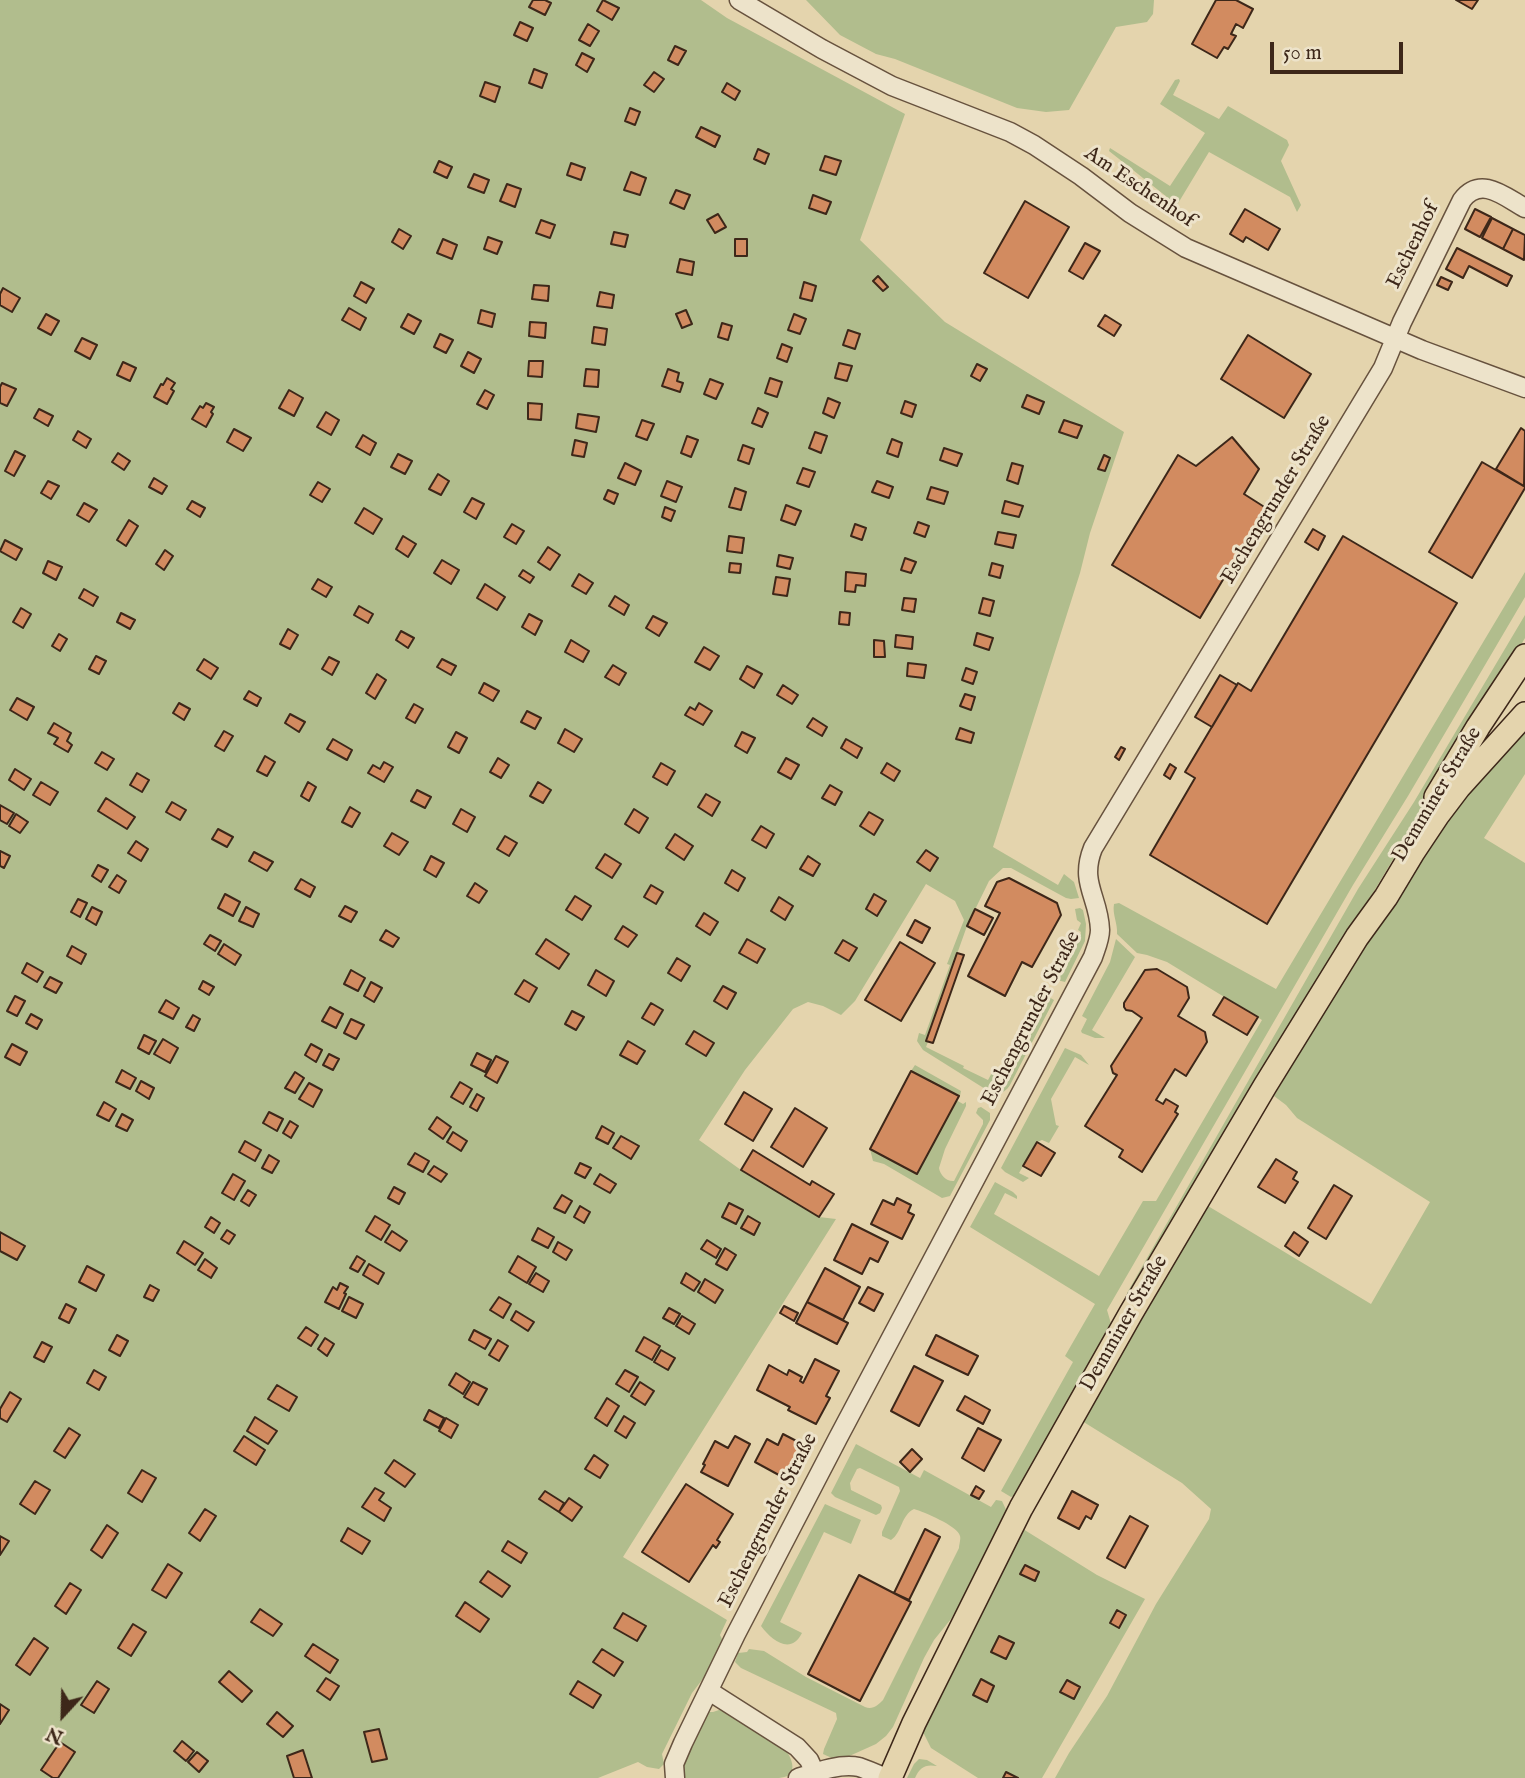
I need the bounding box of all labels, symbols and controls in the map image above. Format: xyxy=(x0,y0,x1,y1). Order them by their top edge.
scale bar xyxy=(1273,28,1406,72)
text: 50 m xyxy=(1283,40,1322,67)
street label: Am Eschenhof xyxy=(1079,142,1199,234)
street label: Eschenhof xyxy=(1382,199,1446,293)
street label: Eschengrunder Straße xyxy=(1217,411,1337,589)
street label: Demminer Straße xyxy=(1388,723,1488,867)
street label: Eschengrunder Straße xyxy=(977,928,1087,1110)
street label: Demminer Straße xyxy=(1076,1251,1174,1397)
street label: Eschengrunder Straße xyxy=(714,1430,824,1612)
north arrow xyxy=(28,1680,98,1750)
text: N xyxy=(43,1720,67,1749)

